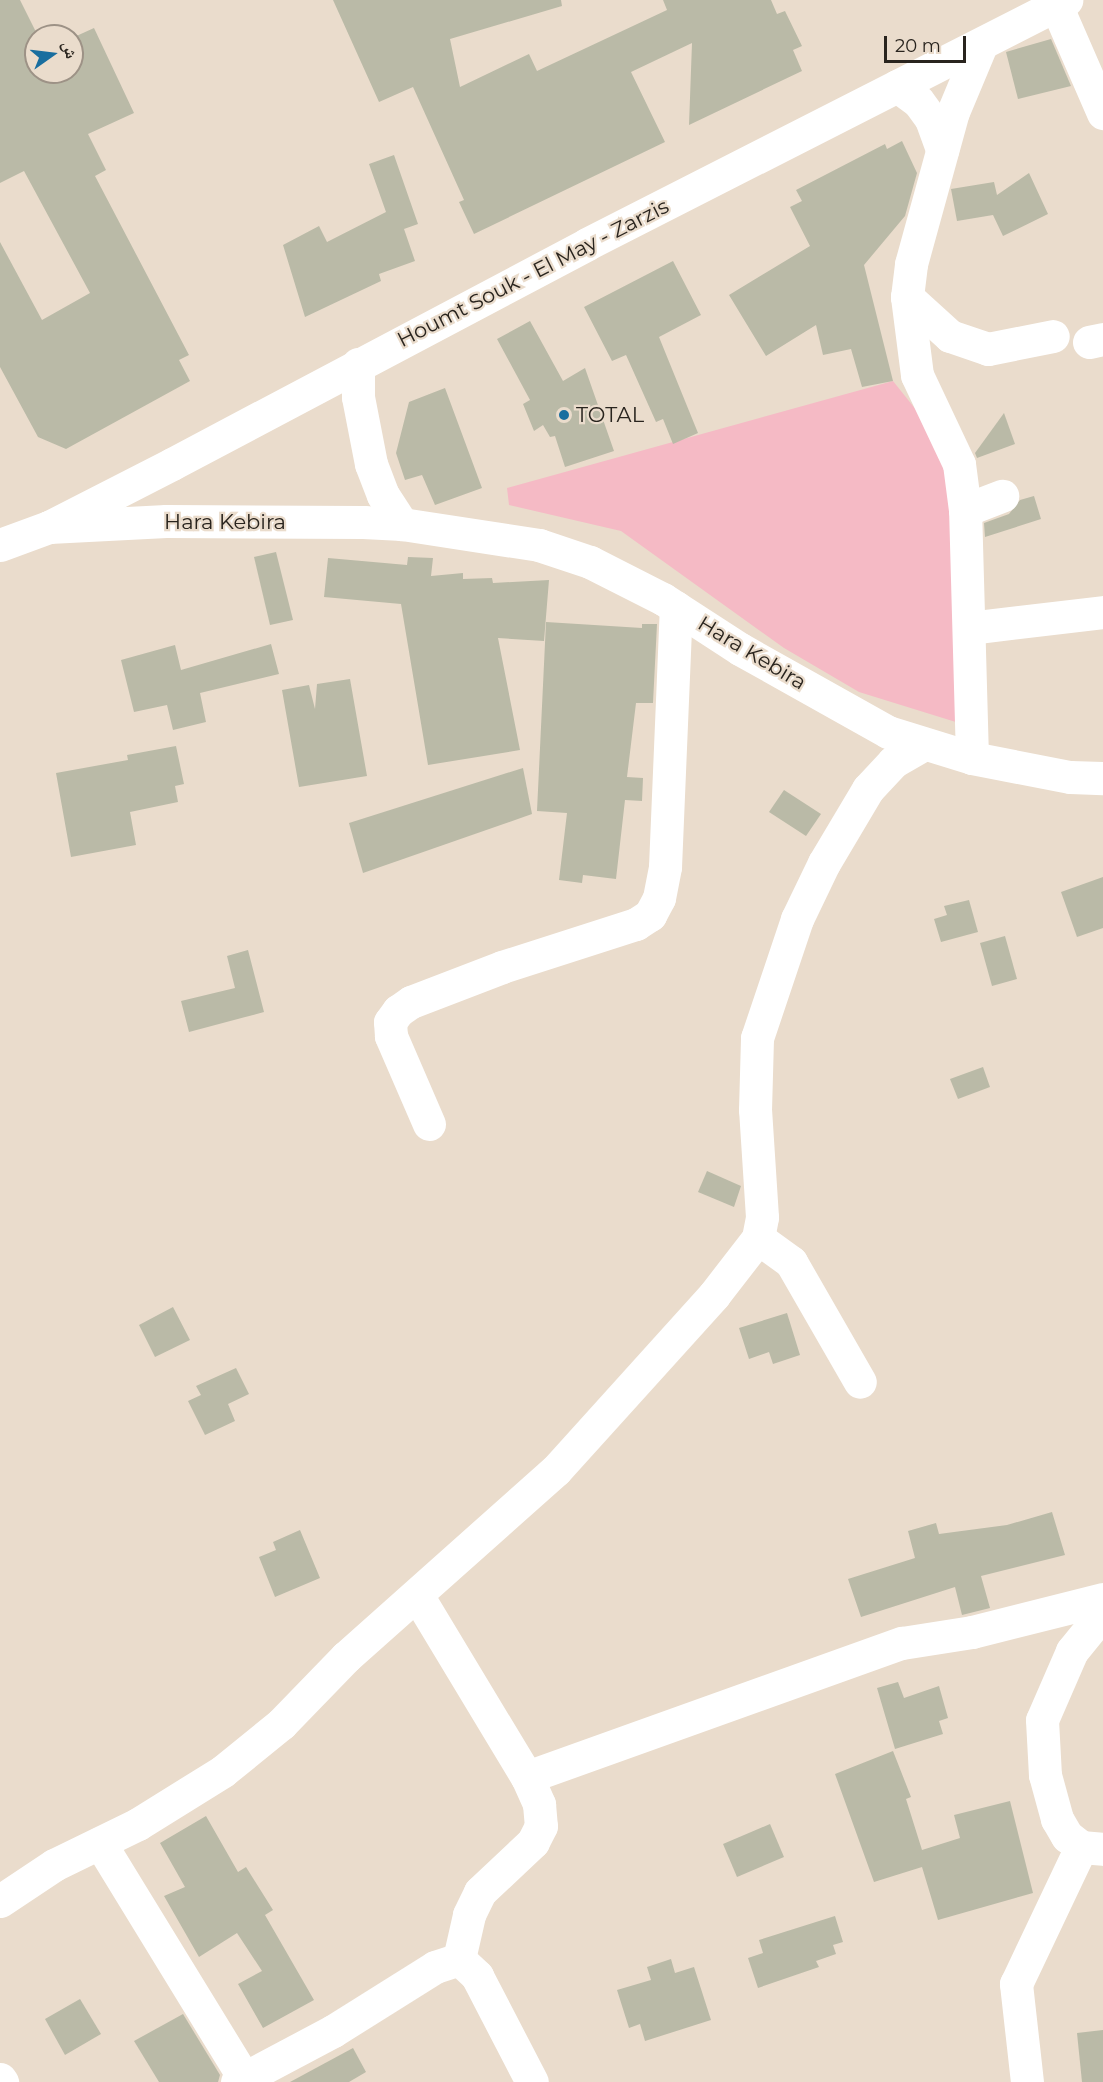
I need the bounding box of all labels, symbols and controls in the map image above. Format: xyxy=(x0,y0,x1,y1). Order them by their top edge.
north arrow xyxy=(24,24,84,84)
scale bar xyxy=(887,24,970,62)
text: 20 m xyxy=(895,35,941,57)
text: ش xyxy=(59,39,81,61)
street label: Houmt Souk - El May - Zarzis xyxy=(393,193,673,353)
place label: TOTAL xyxy=(576,402,644,428)
marker: TOTAL xyxy=(557,408,571,422)
street label: Hara Kebira xyxy=(164,509,286,535)
street label: Hara Kebira xyxy=(693,611,811,695)

